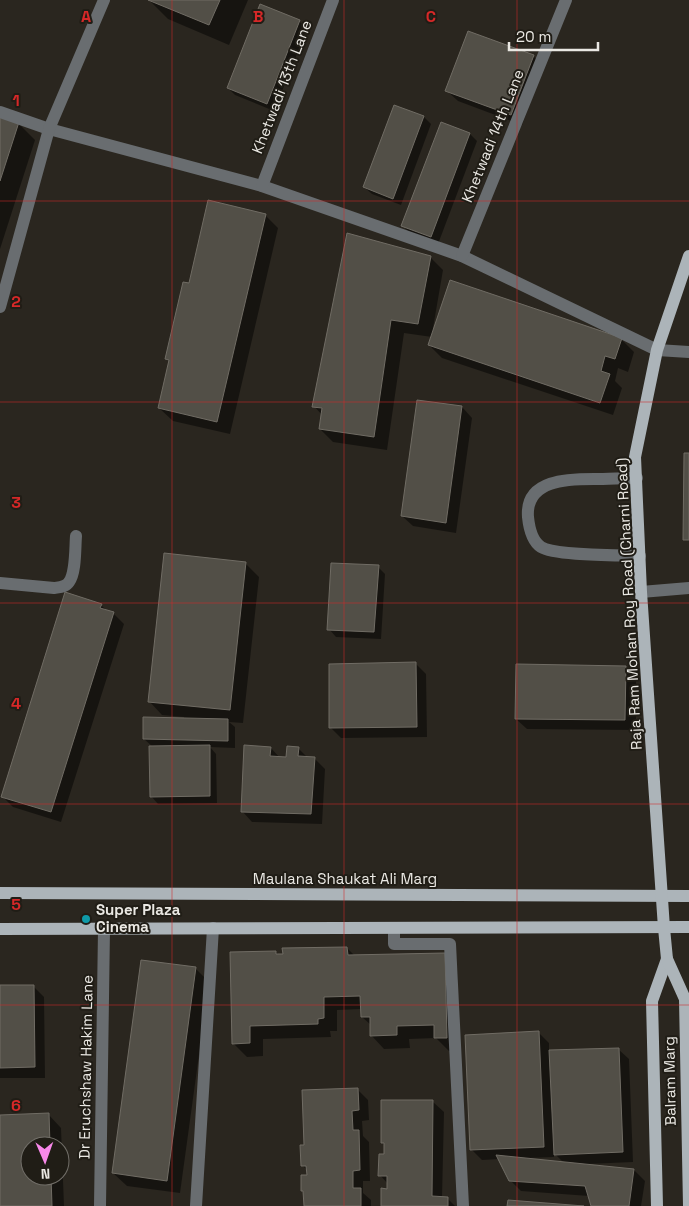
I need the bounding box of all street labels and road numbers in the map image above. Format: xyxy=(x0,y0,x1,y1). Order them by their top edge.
street label: Khetwadi 13th Lane xyxy=(247,17,316,156)
street label: Khetwadi 14th Lane xyxy=(457,66,528,205)
street label: Raja Ram Mohan Roy Road (Charni Road) xyxy=(611,457,647,751)
street label: Maulana Shaukat Ali Marg xyxy=(253,869,437,888)
street label: Dr Eruchshaw Hakim Lane xyxy=(74,975,97,1159)
street label: Balram Marg xyxy=(659,1036,680,1126)

